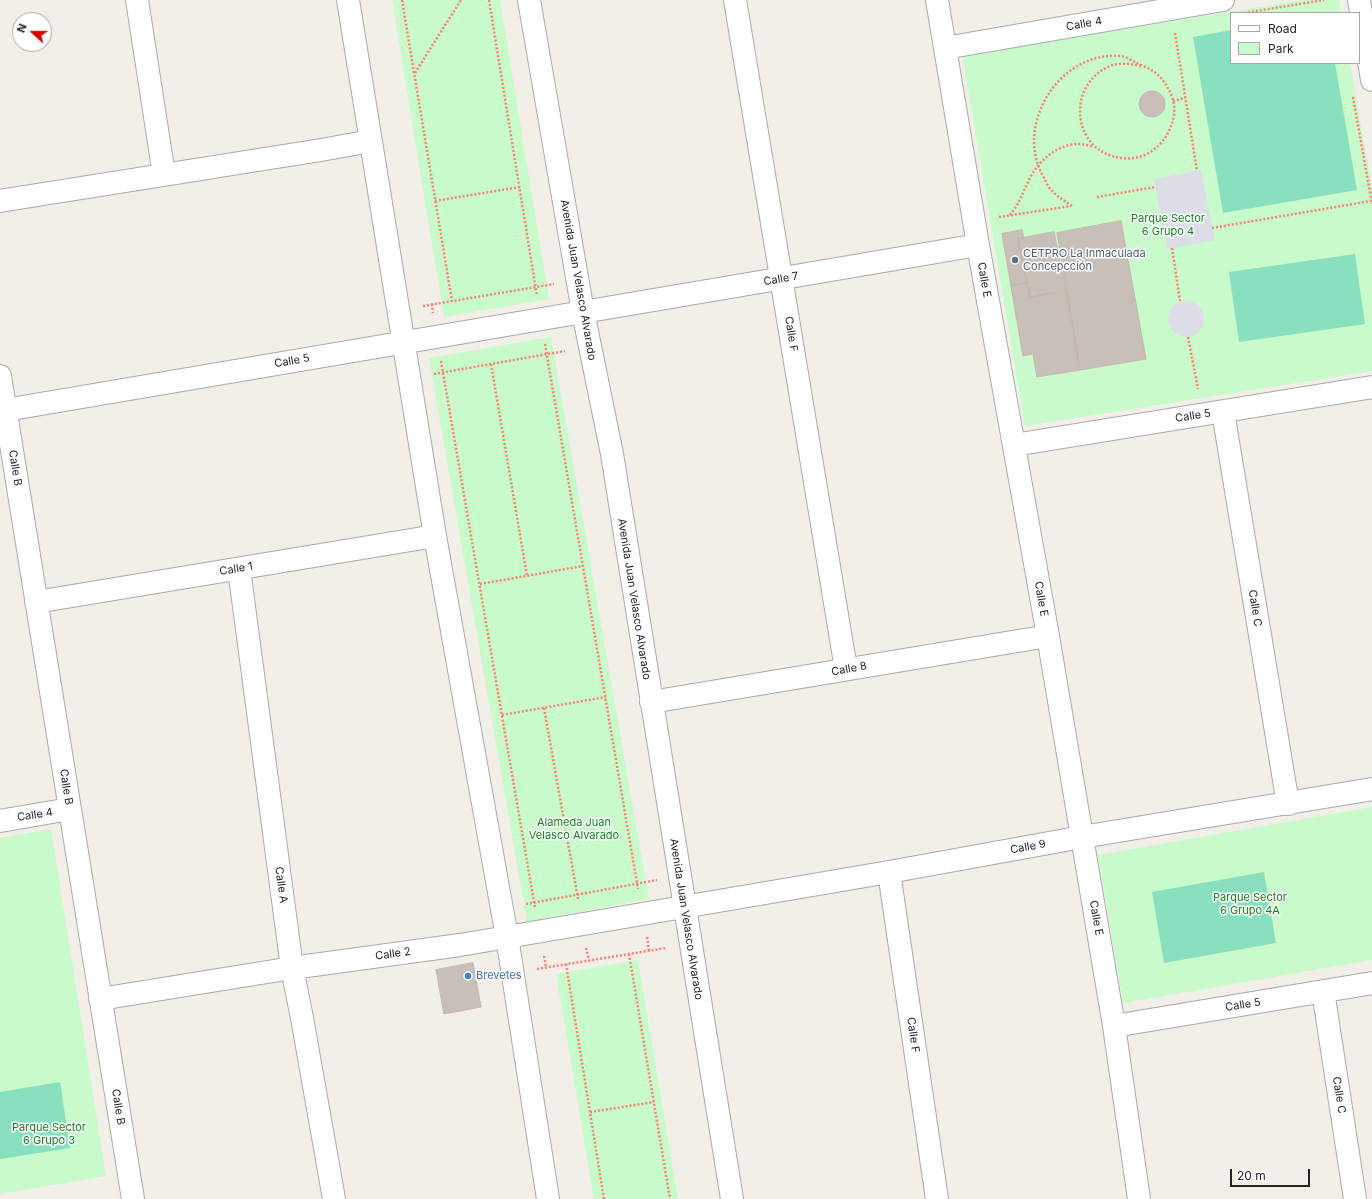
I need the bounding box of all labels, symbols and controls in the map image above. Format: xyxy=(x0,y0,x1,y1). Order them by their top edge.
north arrow xyxy=(12,12,52,52)
legend xyxy=(1230,12,1360,64)
street label: Calle 4 xyxy=(1065,14,1103,34)
text: Road xyxy=(1268,21,1297,36)
text: N xyxy=(14,22,30,34)
text: Park xyxy=(1268,41,1294,56)
street label: Avenida Juan Velasco Alvarado xyxy=(557,198,599,362)
park label: Parque Sector 6 Grupo 4 xyxy=(1131,212,1205,238)
place label: CETPRO La Inmaculada Concepcción xyxy=(1023,247,1146,273)
marker: CETPRO La Inmaculada Concepcción xyxy=(1010,255,1020,265)
street label: Calle E xyxy=(974,261,994,299)
street label: Calle 7 xyxy=(762,269,800,289)
street label: Calle F xyxy=(782,315,800,353)
street label: Calle 5 xyxy=(273,351,311,371)
street label: Calle 5 xyxy=(1174,407,1212,425)
street label: Calle B xyxy=(6,449,24,487)
street label: Avenida Juan Velasco Alvarado xyxy=(615,517,653,681)
street label: Calle 1 xyxy=(218,560,254,578)
street label: Calle E xyxy=(1031,580,1051,618)
street label: Calle C xyxy=(1246,589,1264,627)
street label: Calle 8 xyxy=(830,659,868,679)
street label: Calle B xyxy=(57,768,75,806)
street label: Calle 4 xyxy=(16,806,54,824)
park label: Alameda Juan Velasco Alvarado xyxy=(529,816,619,842)
street label: Avenida Juan Velasco Alvarado xyxy=(667,837,705,1001)
street label: Calle 9 xyxy=(1009,837,1047,857)
street label: Calle A xyxy=(272,866,290,904)
park label: Parque Sector 6 Grupo 4A xyxy=(1213,891,1287,917)
street label: Calle E xyxy=(1086,899,1106,937)
street label: Calle 2 xyxy=(374,945,412,963)
place label: Brevetes xyxy=(476,969,521,983)
marker: Brevetes xyxy=(463,971,473,981)
street label: Calle 5 xyxy=(1224,996,1262,1014)
street label: Calle F xyxy=(904,1016,922,1054)
street label: Calle C xyxy=(1330,1076,1348,1114)
street label: Calle B xyxy=(109,1088,127,1126)
park label: Parque Sector 6 Grupo 3 xyxy=(12,1121,86,1147)
scale bar xyxy=(1232,1161,1312,1187)
text: 20 m xyxy=(1237,1168,1266,1183)

